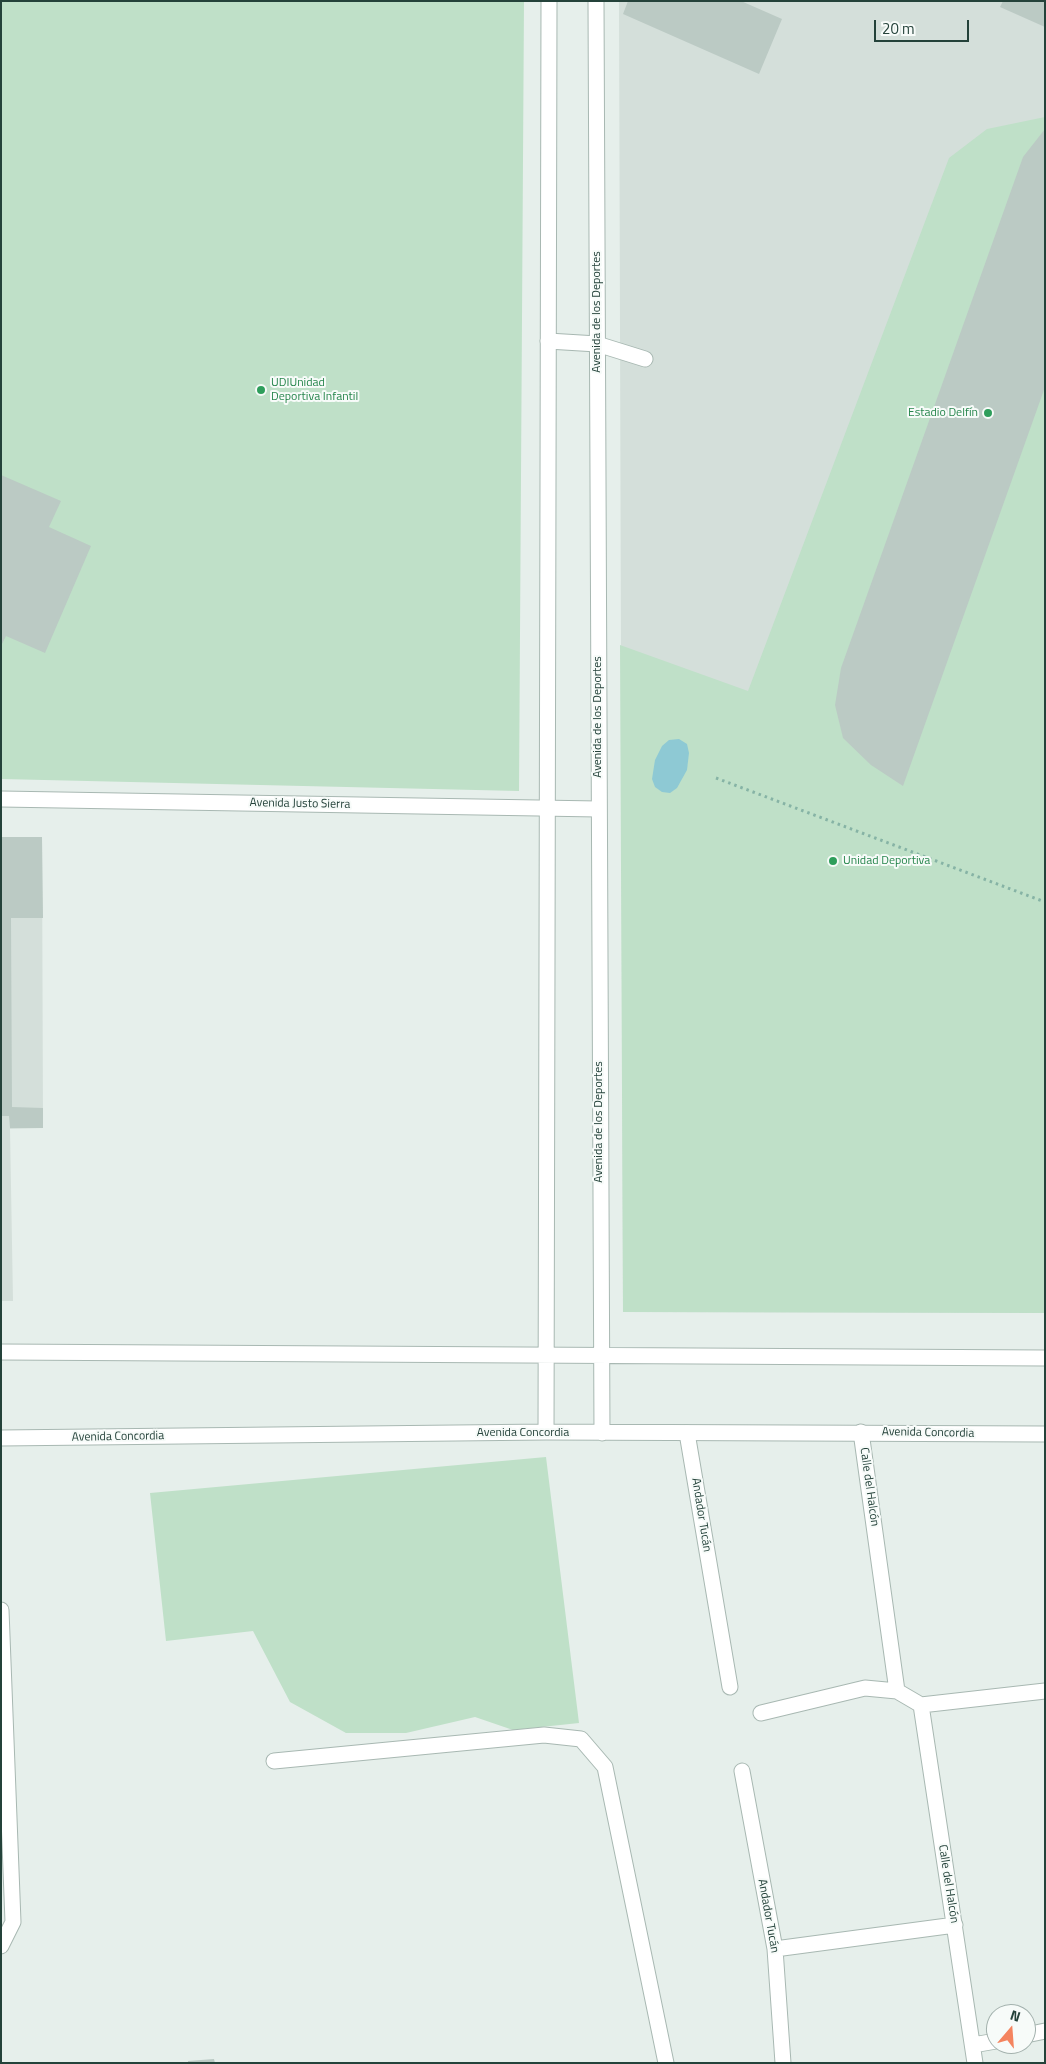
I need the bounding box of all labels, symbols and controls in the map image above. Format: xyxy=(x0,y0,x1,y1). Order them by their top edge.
scale bar xyxy=(876,10,971,42)
text: 20 m xyxy=(882,17,915,40)
street label: Avenida de los Deportes xyxy=(590,251,604,373)
place label: UDIUnidad Deportiva Infantil xyxy=(271,376,358,404)
marker: UDIUnidad Deportiva Infantil xyxy=(255,384,267,396)
place label: Estadio Delfín xyxy=(908,406,978,420)
marker: Estadio Delfín xyxy=(982,407,994,419)
street label: Avenida de los Deportes xyxy=(591,656,605,778)
street label: Avenida Justo Sierra xyxy=(249,796,351,812)
place label: Unidad Deportiva xyxy=(843,854,930,868)
marker: Unidad Deportiva xyxy=(827,855,839,867)
street label: Avenida de los Deportes xyxy=(592,1061,606,1183)
street label: Avenida Concordia xyxy=(882,1425,974,1441)
street label: Avenida Concordia xyxy=(477,1426,569,1440)
street label: Avenida Concordia xyxy=(72,1429,164,1445)
street label: Calle del Halcón xyxy=(856,1447,882,1527)
street label: Andador Tucán xyxy=(688,1477,714,1553)
street label: Calle del Halcón xyxy=(935,1844,961,1924)
street label: Andador Tucán xyxy=(754,1878,782,1954)
north arrow xyxy=(986,2004,1036,2054)
text: N xyxy=(1008,2004,1023,2027)

